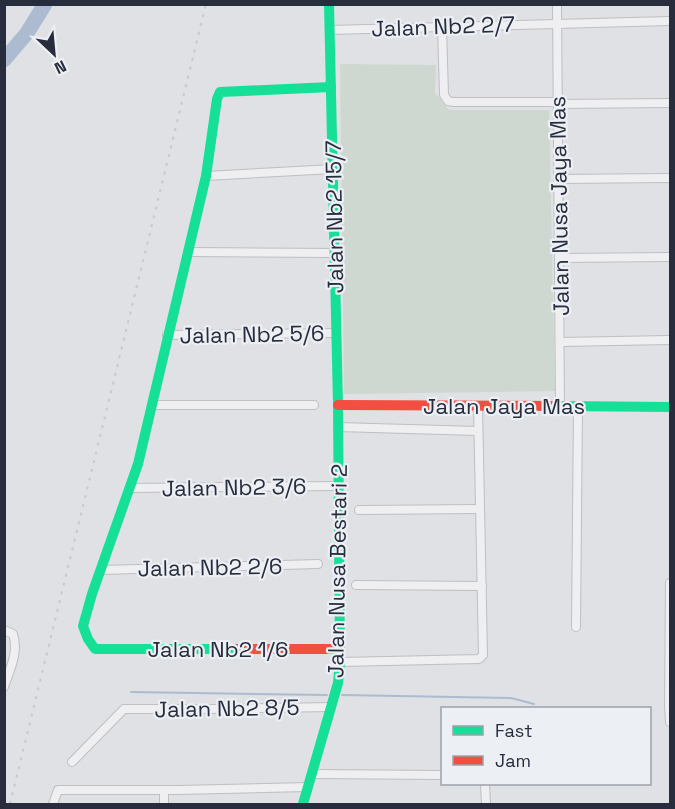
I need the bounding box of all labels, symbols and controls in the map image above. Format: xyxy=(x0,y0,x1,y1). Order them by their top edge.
street label: Jalan Nb2 2/7 xyxy=(371,9,515,43)
north arrow xyxy=(24,24,84,84)
text: N xyxy=(51,55,70,79)
street label: Jalan Nusa Jaya Mas xyxy=(543,96,575,316)
street label: Jalan Nb2 15/7 xyxy=(319,140,349,294)
street label: Jalan Nb2 5/6 xyxy=(179,319,325,349)
street label: Jalan Jaya Mas xyxy=(423,392,585,420)
street label: Jalan Nusa Bestari 2 xyxy=(321,464,353,678)
street label: Jalan Nb2 3/6 xyxy=(161,472,307,502)
street label: Jalan Nb2 2/6 xyxy=(137,552,283,582)
street label: Jalan Nb2 1/6 xyxy=(148,635,288,663)
street label: Jalan Nb2 8/5 xyxy=(154,693,300,723)
legend xyxy=(441,707,651,785)
text: Fast xyxy=(495,719,532,742)
text: Jam xyxy=(495,749,531,772)

